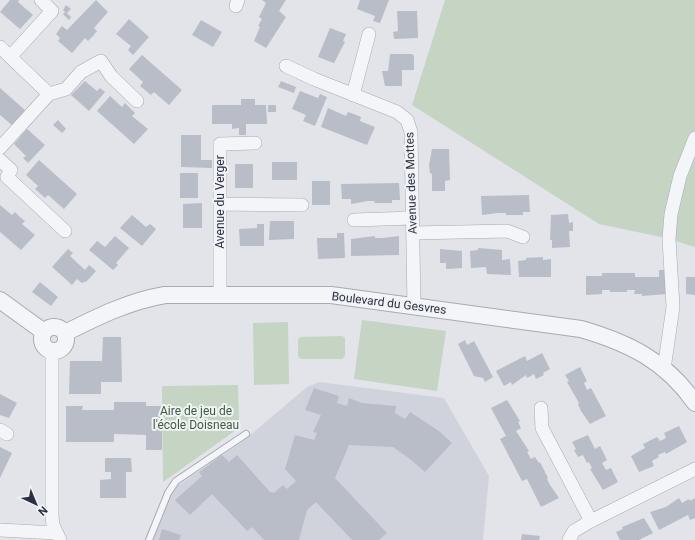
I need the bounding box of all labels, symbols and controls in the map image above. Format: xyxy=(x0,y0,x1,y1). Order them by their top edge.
street label: Avenue des Mottes xyxy=(402,132,420,234)
street label: Avenue du Verger xyxy=(213,155,227,249)
street label: Boulevard du Gesvres xyxy=(331,289,447,317)
park label: Aire de jeu de l'école Doisneau xyxy=(153,404,239,432)
north arrow xyxy=(16,484,56,524)
text: N xyxy=(35,503,50,518)

